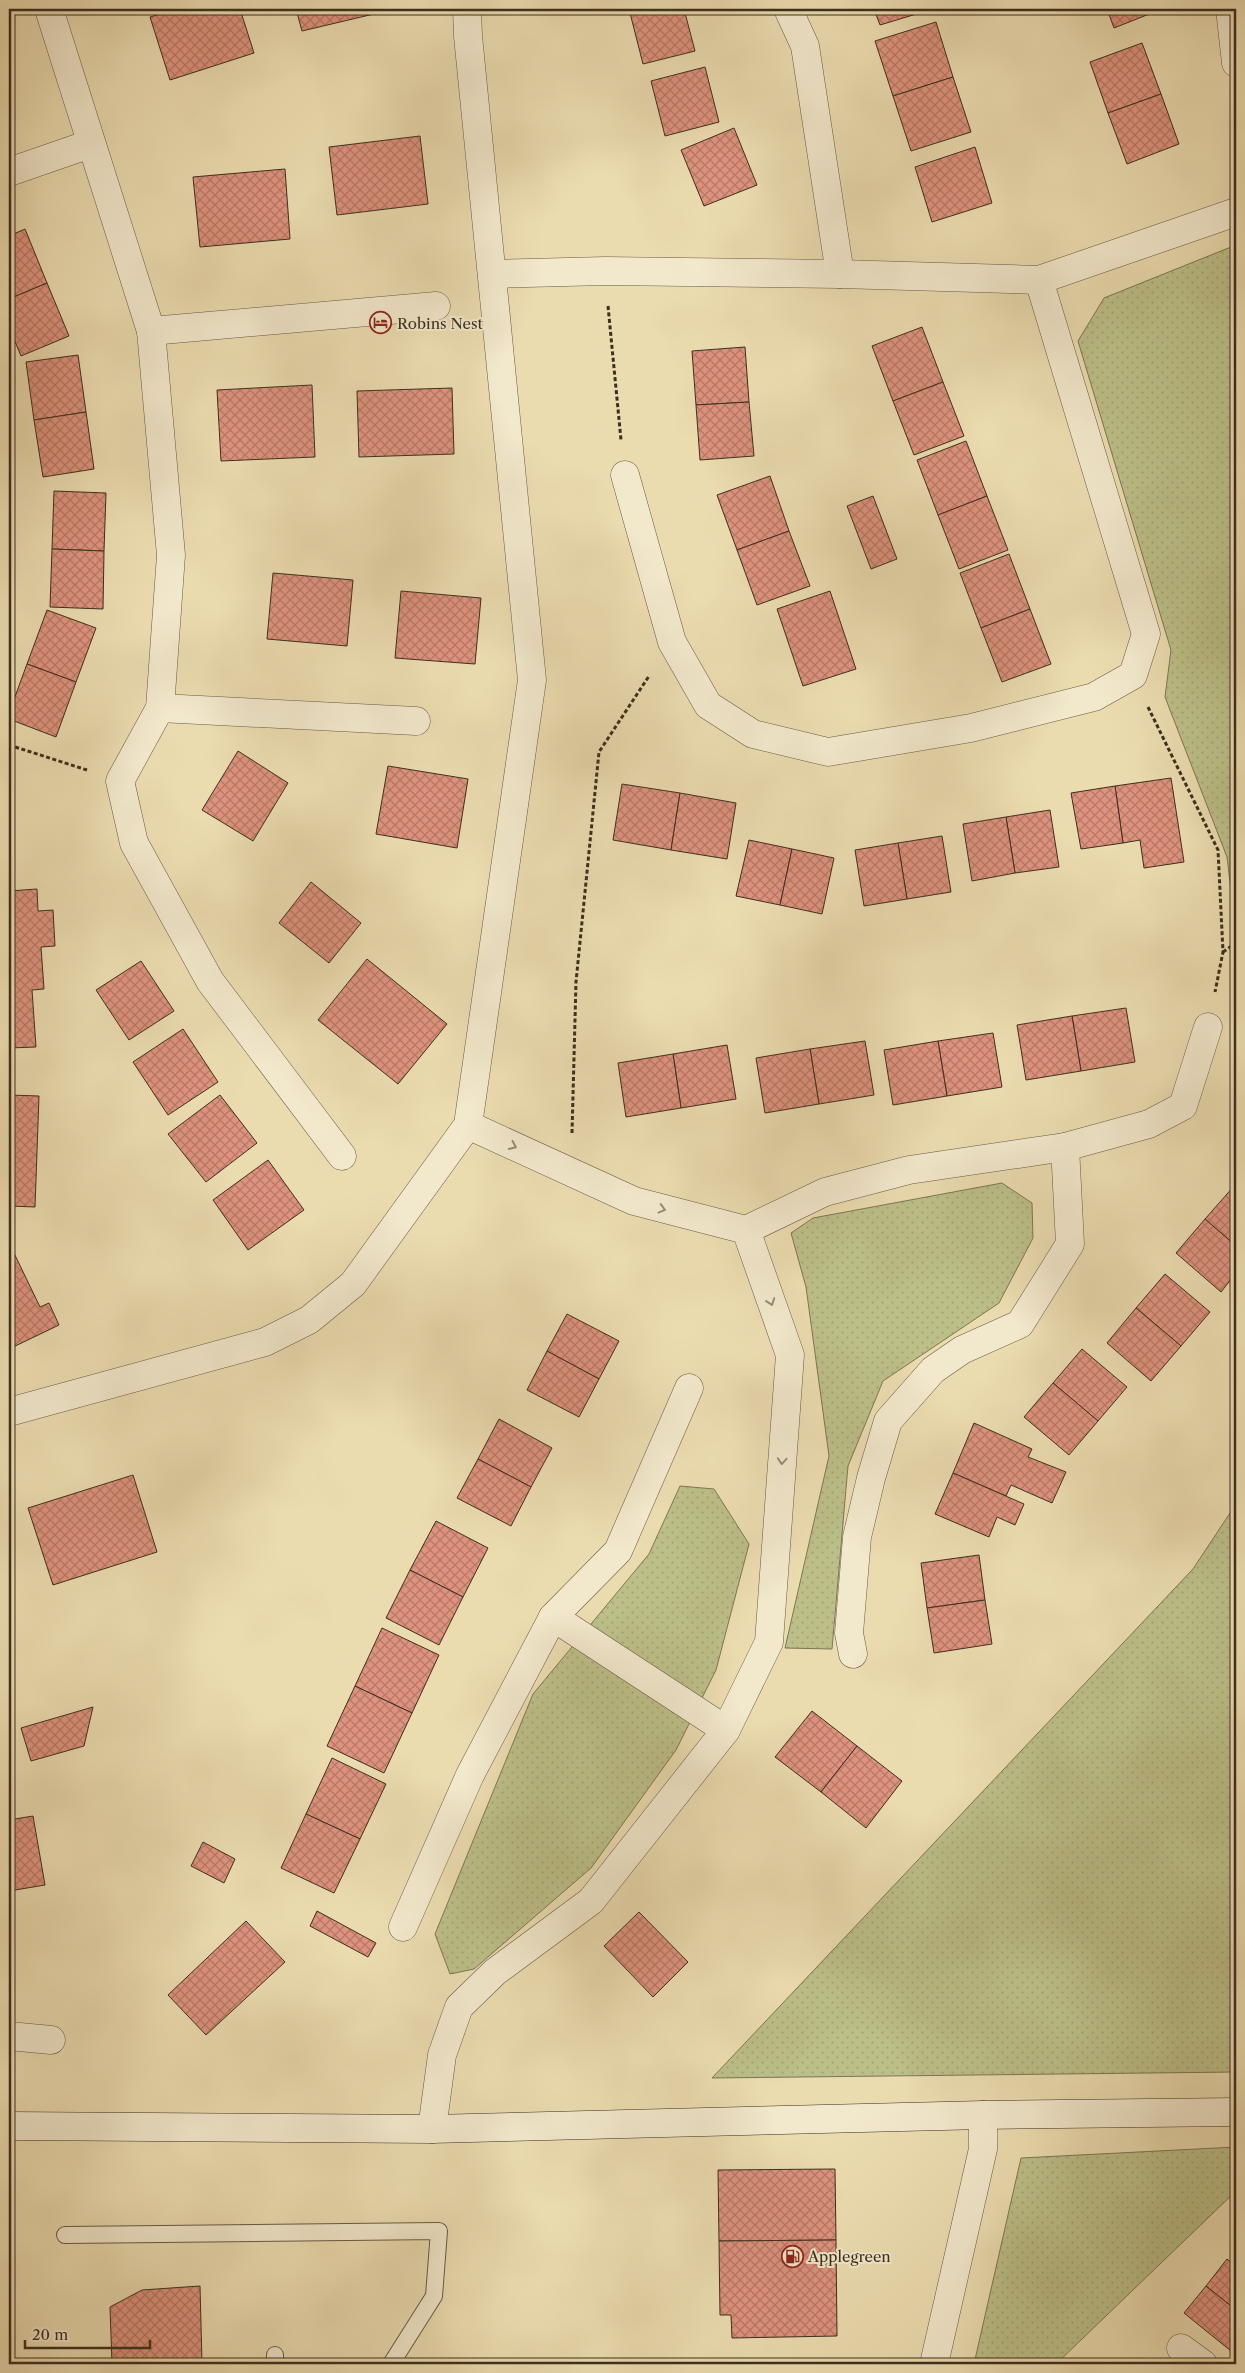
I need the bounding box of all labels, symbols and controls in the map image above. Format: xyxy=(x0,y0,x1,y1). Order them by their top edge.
hotel icon: Robins Nest xyxy=(369,311,393,335)
place label: Robins Nest xyxy=(397,314,483,333)
one-way arrow xyxy=(508,1139,517,1150)
one-way arrow xyxy=(658,1203,666,1213)
one-way arrow xyxy=(766,1297,776,1306)
one-way arrow xyxy=(777,1457,788,1465)
fuel station icon: Applegreen xyxy=(780,2244,804,2268)
place label: Applegreen xyxy=(807,2247,891,2266)
scale bar xyxy=(25,2318,150,2350)
text: 20 m xyxy=(32,2325,68,2344)

